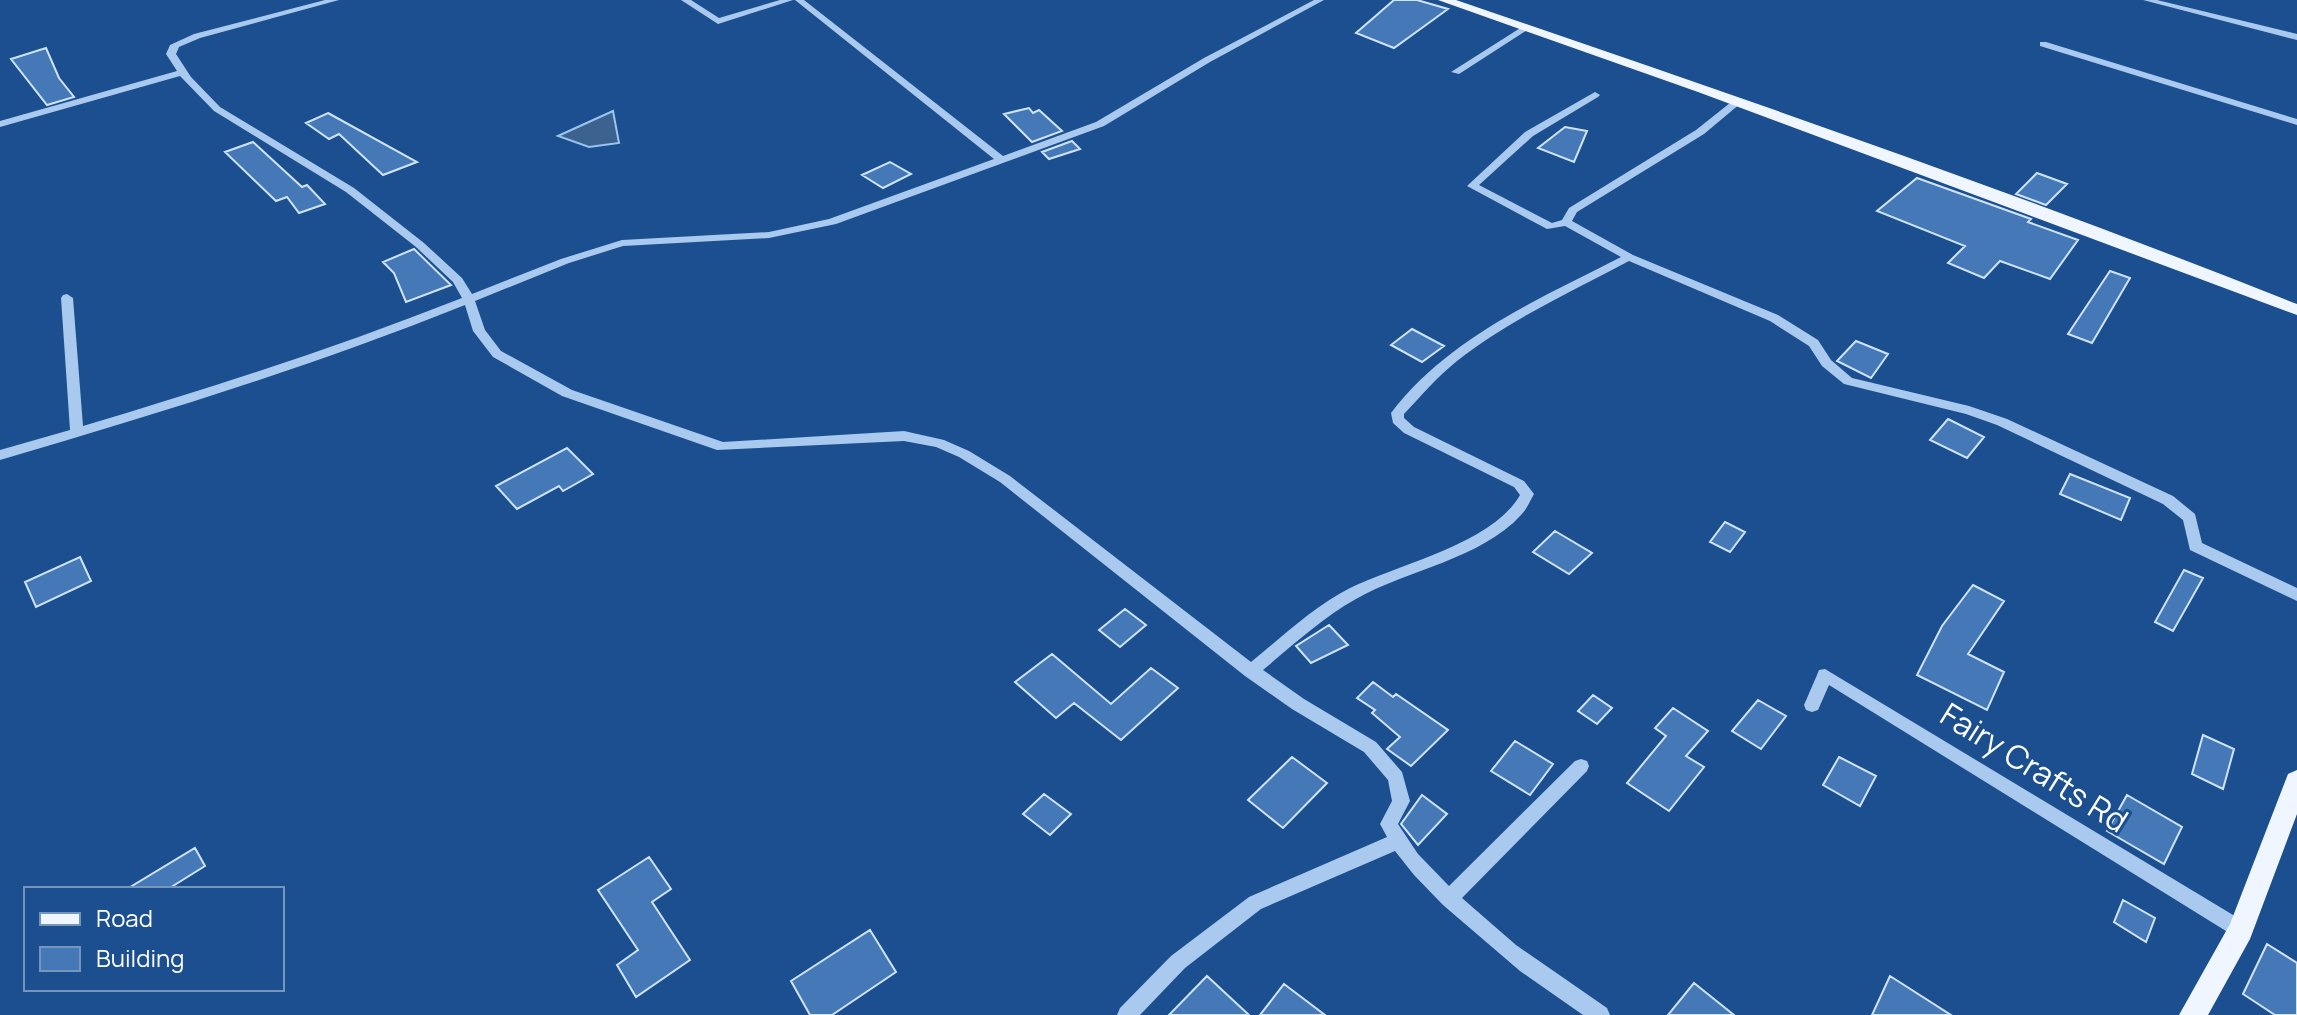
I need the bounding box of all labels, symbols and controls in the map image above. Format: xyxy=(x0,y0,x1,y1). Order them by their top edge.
street label: Fairy Crafts Rd xyxy=(1932,692,2137,842)
legend xyxy=(24,887,284,991)
text: Road xyxy=(96,901,153,934)
text: Building xyxy=(96,941,184,974)

